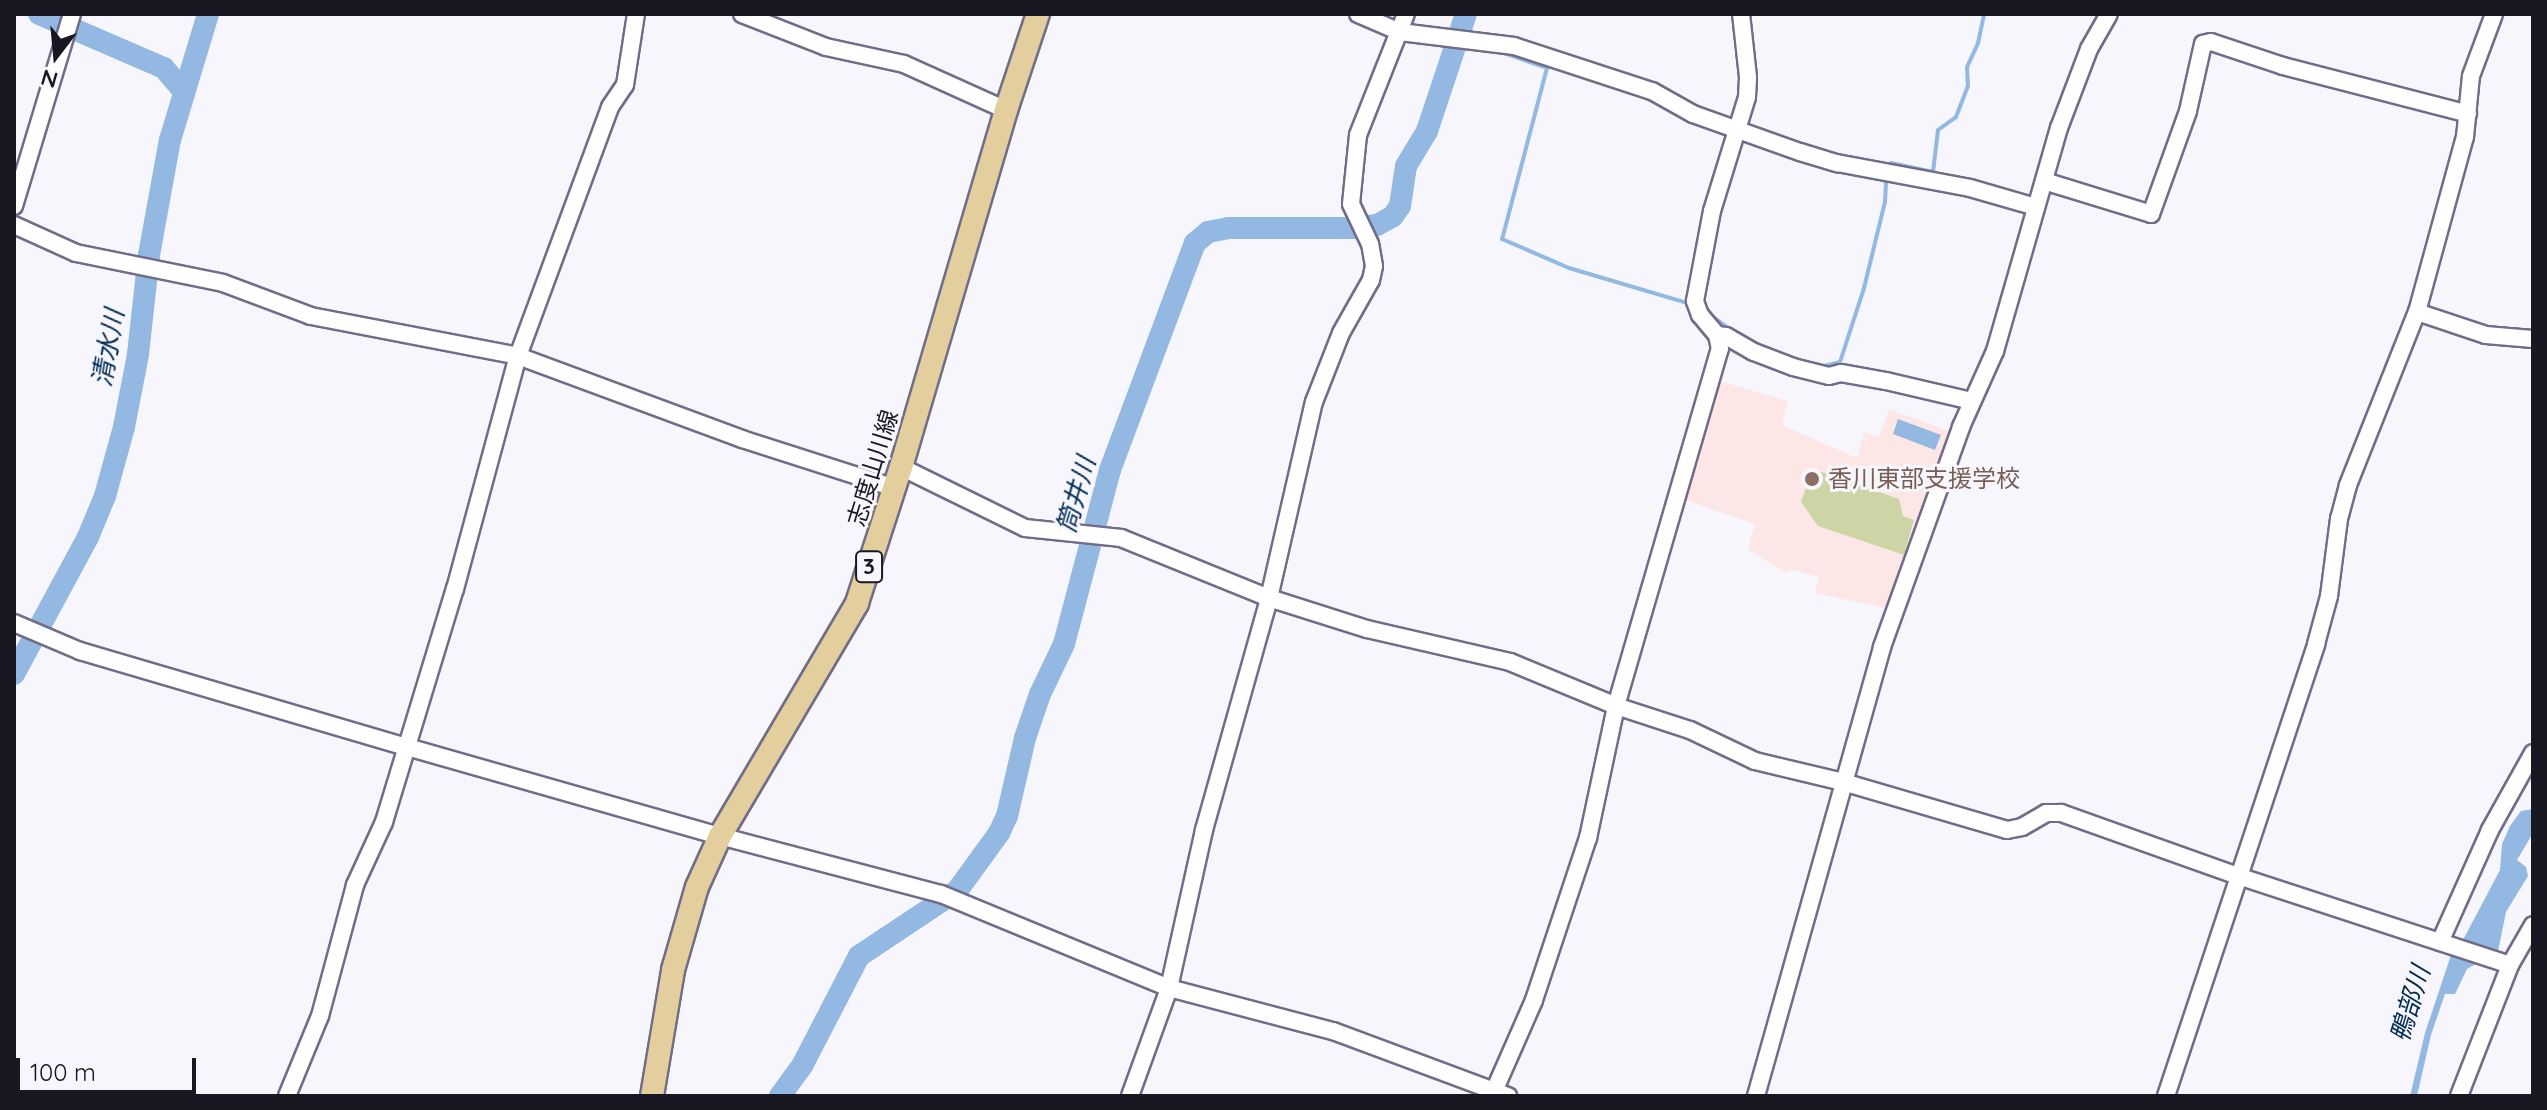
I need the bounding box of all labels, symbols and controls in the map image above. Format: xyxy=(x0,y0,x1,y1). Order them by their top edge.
north arrow xyxy=(16,16,96,96)
text: N xyxy=(38,63,61,95)
water label: 清水川 xyxy=(86,307,130,389)
street label: 志度山川線 xyxy=(842,406,904,530)
water label: 筒井川 xyxy=(1050,453,1102,537)
place label: 香川東部支援学校 xyxy=(1828,465,2020,493)
marker: 香川東部支援学校 xyxy=(1803,470,1821,488)
road number: 3 xyxy=(855,549,883,585)
water label: 鴨部川 xyxy=(2384,962,2436,1046)
scale bar xyxy=(20,1042,200,1092)
text: 100 m xyxy=(30,1057,96,1087)

